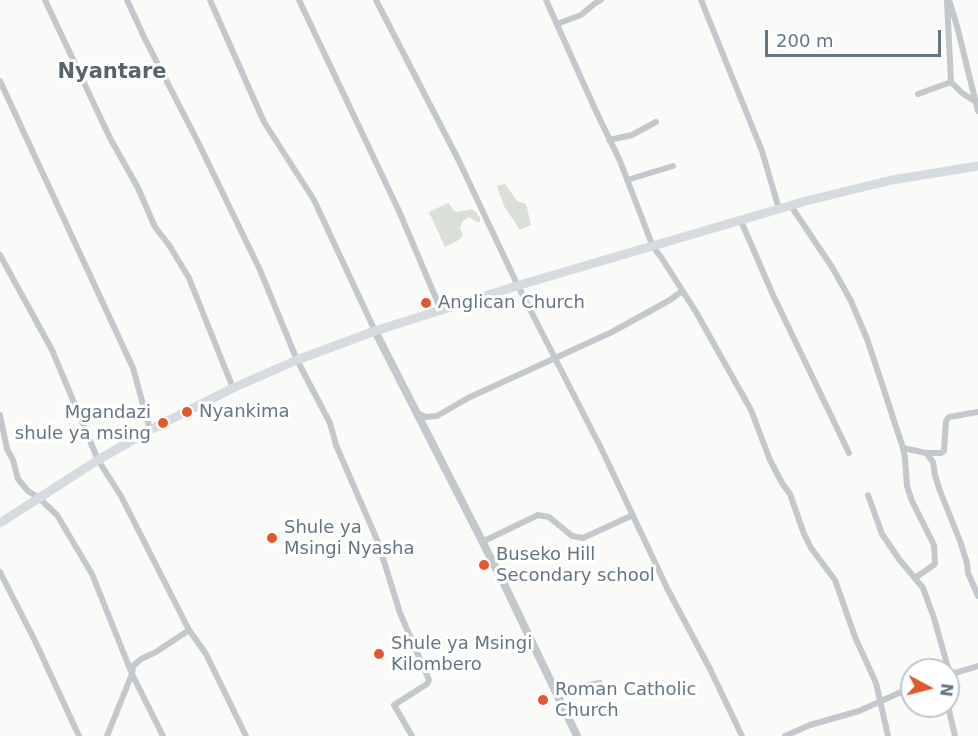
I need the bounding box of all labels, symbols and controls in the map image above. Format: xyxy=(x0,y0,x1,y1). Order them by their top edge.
scale bar xyxy=(768,18,944,56)
text: 200 m xyxy=(776,30,834,51)
district label: Nyantare xyxy=(57,60,167,86)
place label: Anglican Church xyxy=(438,292,585,314)
marker: Anglican Church xyxy=(419,296,433,310)
place label: Nyankima xyxy=(199,401,290,423)
place label: Mgandazi shule ya msing xyxy=(15,402,151,444)
marker: Nyankima xyxy=(180,405,194,419)
marker: Mgandazi shule ya msing xyxy=(156,416,170,430)
place label: Shule ya Msingi Nyasha xyxy=(284,517,414,560)
marker: Shule ya Msingi Nyasha xyxy=(265,531,279,545)
place label: Buseko Hill Secondary school xyxy=(496,544,655,586)
marker: Buseko Hill Secondary school xyxy=(477,558,491,572)
place label: Shule ya Msingi Kilombero xyxy=(391,633,532,676)
marker: Shule ya Msingi Kilombero xyxy=(372,647,386,661)
north arrow xyxy=(900,658,960,718)
place label: Roman Catholic Church xyxy=(555,679,696,722)
text: N xyxy=(936,682,957,698)
marker: Roman Catholic Church xyxy=(536,693,550,707)

